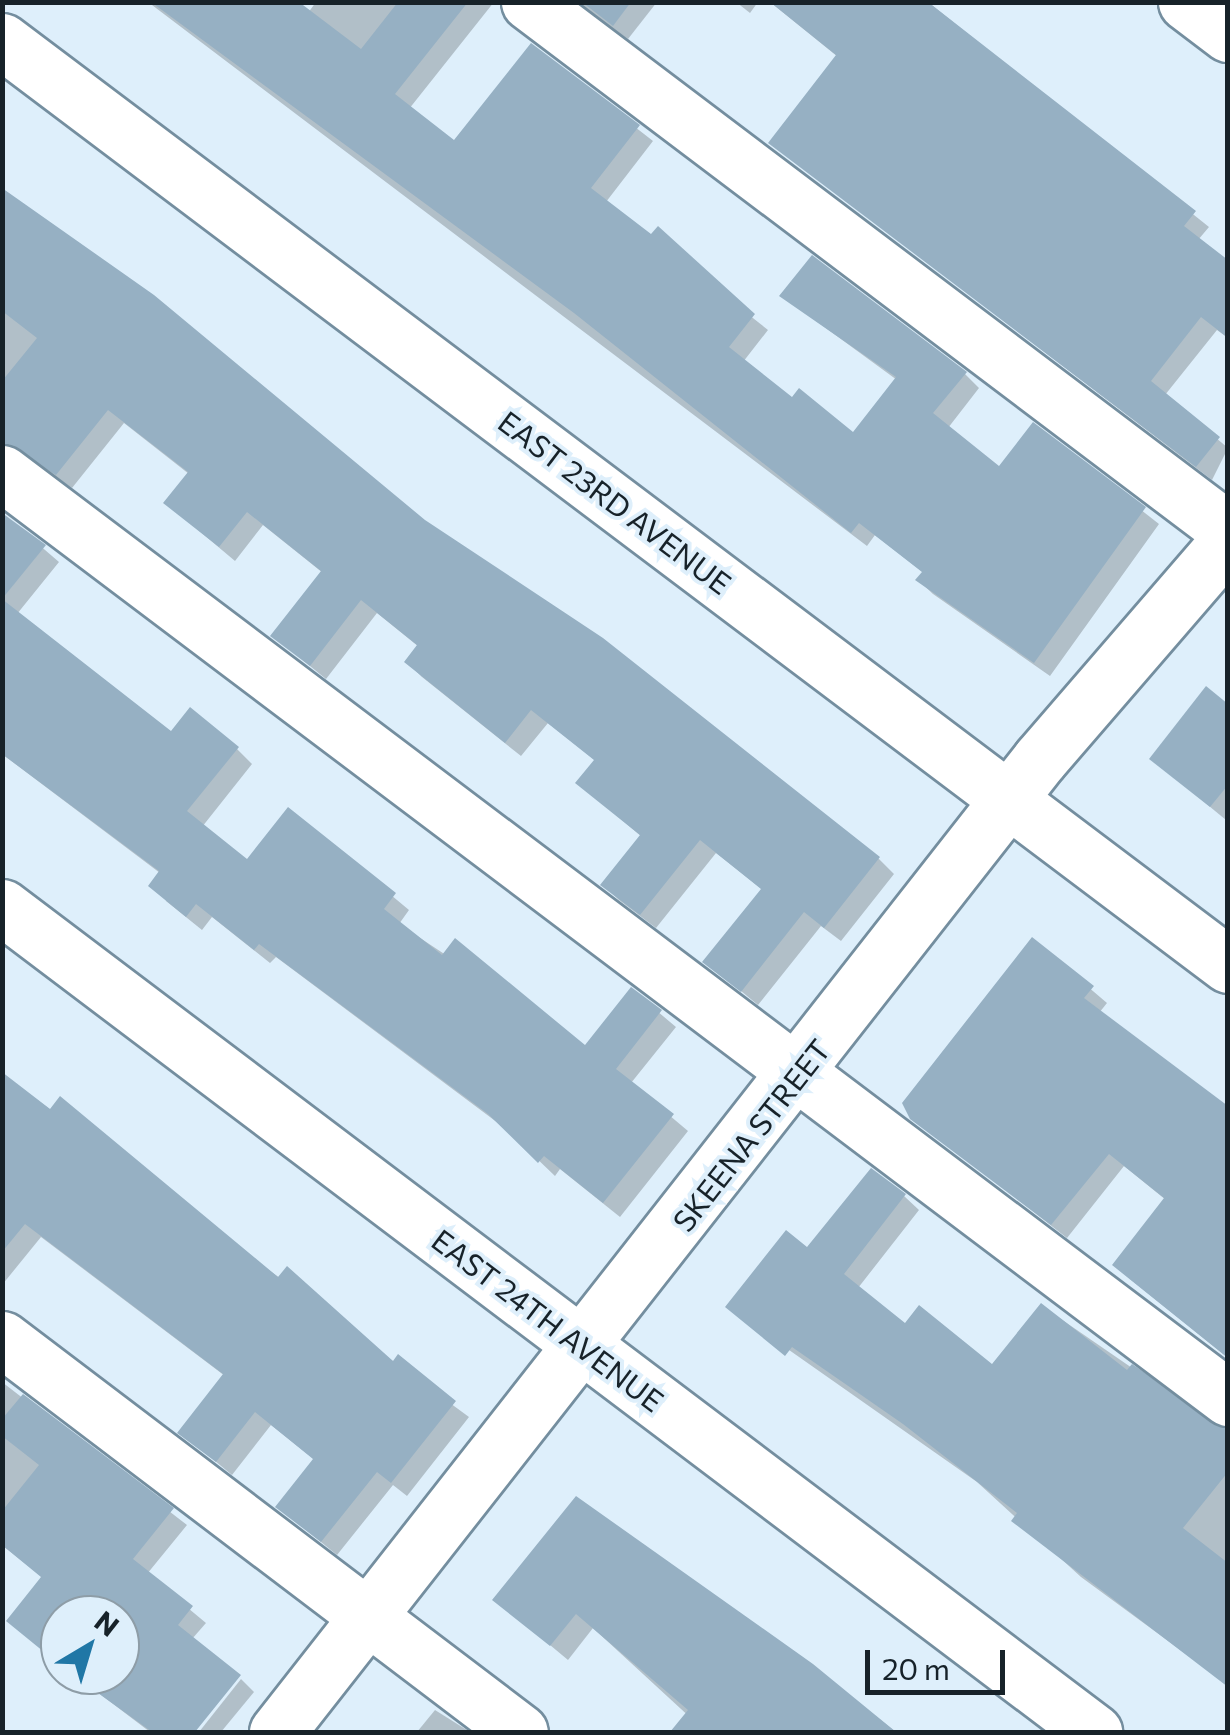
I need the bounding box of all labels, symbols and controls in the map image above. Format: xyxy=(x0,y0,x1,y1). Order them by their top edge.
street label: EAST 23RD AVENUE xyxy=(492,403,738,601)
street label: SKEENA STREET xyxy=(665,1032,837,1238)
street label: EAST 24TH AVENUE xyxy=(425,1221,671,1419)
north arrow xyxy=(40,1595,140,1695)
text: N xyxy=(88,1603,126,1643)
scale bar xyxy=(870,1630,1010,1692)
text: 20 m xyxy=(882,1649,950,1686)

